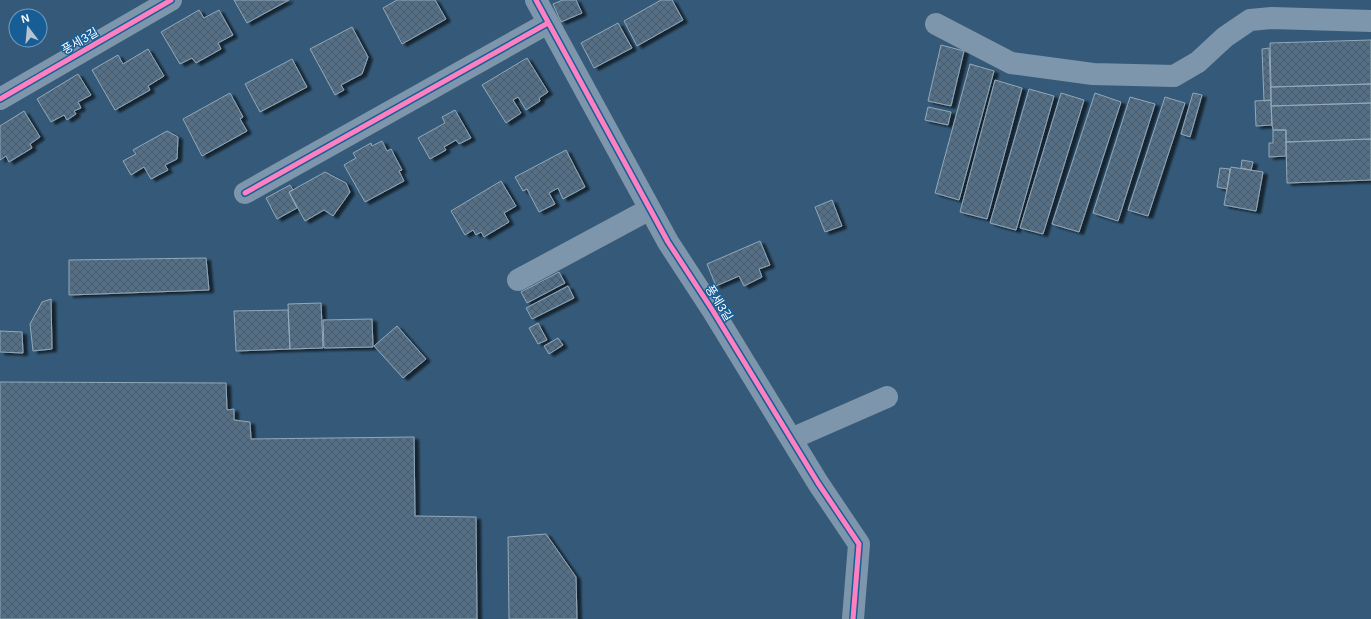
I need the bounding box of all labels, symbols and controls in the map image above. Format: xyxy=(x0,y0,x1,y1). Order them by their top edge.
north arrow xyxy=(8,8,48,48)
text: N xyxy=(20,12,31,25)
street label: 풍세3길 xyxy=(59,25,101,57)
street label: 풍세3길 xyxy=(703,282,735,324)

